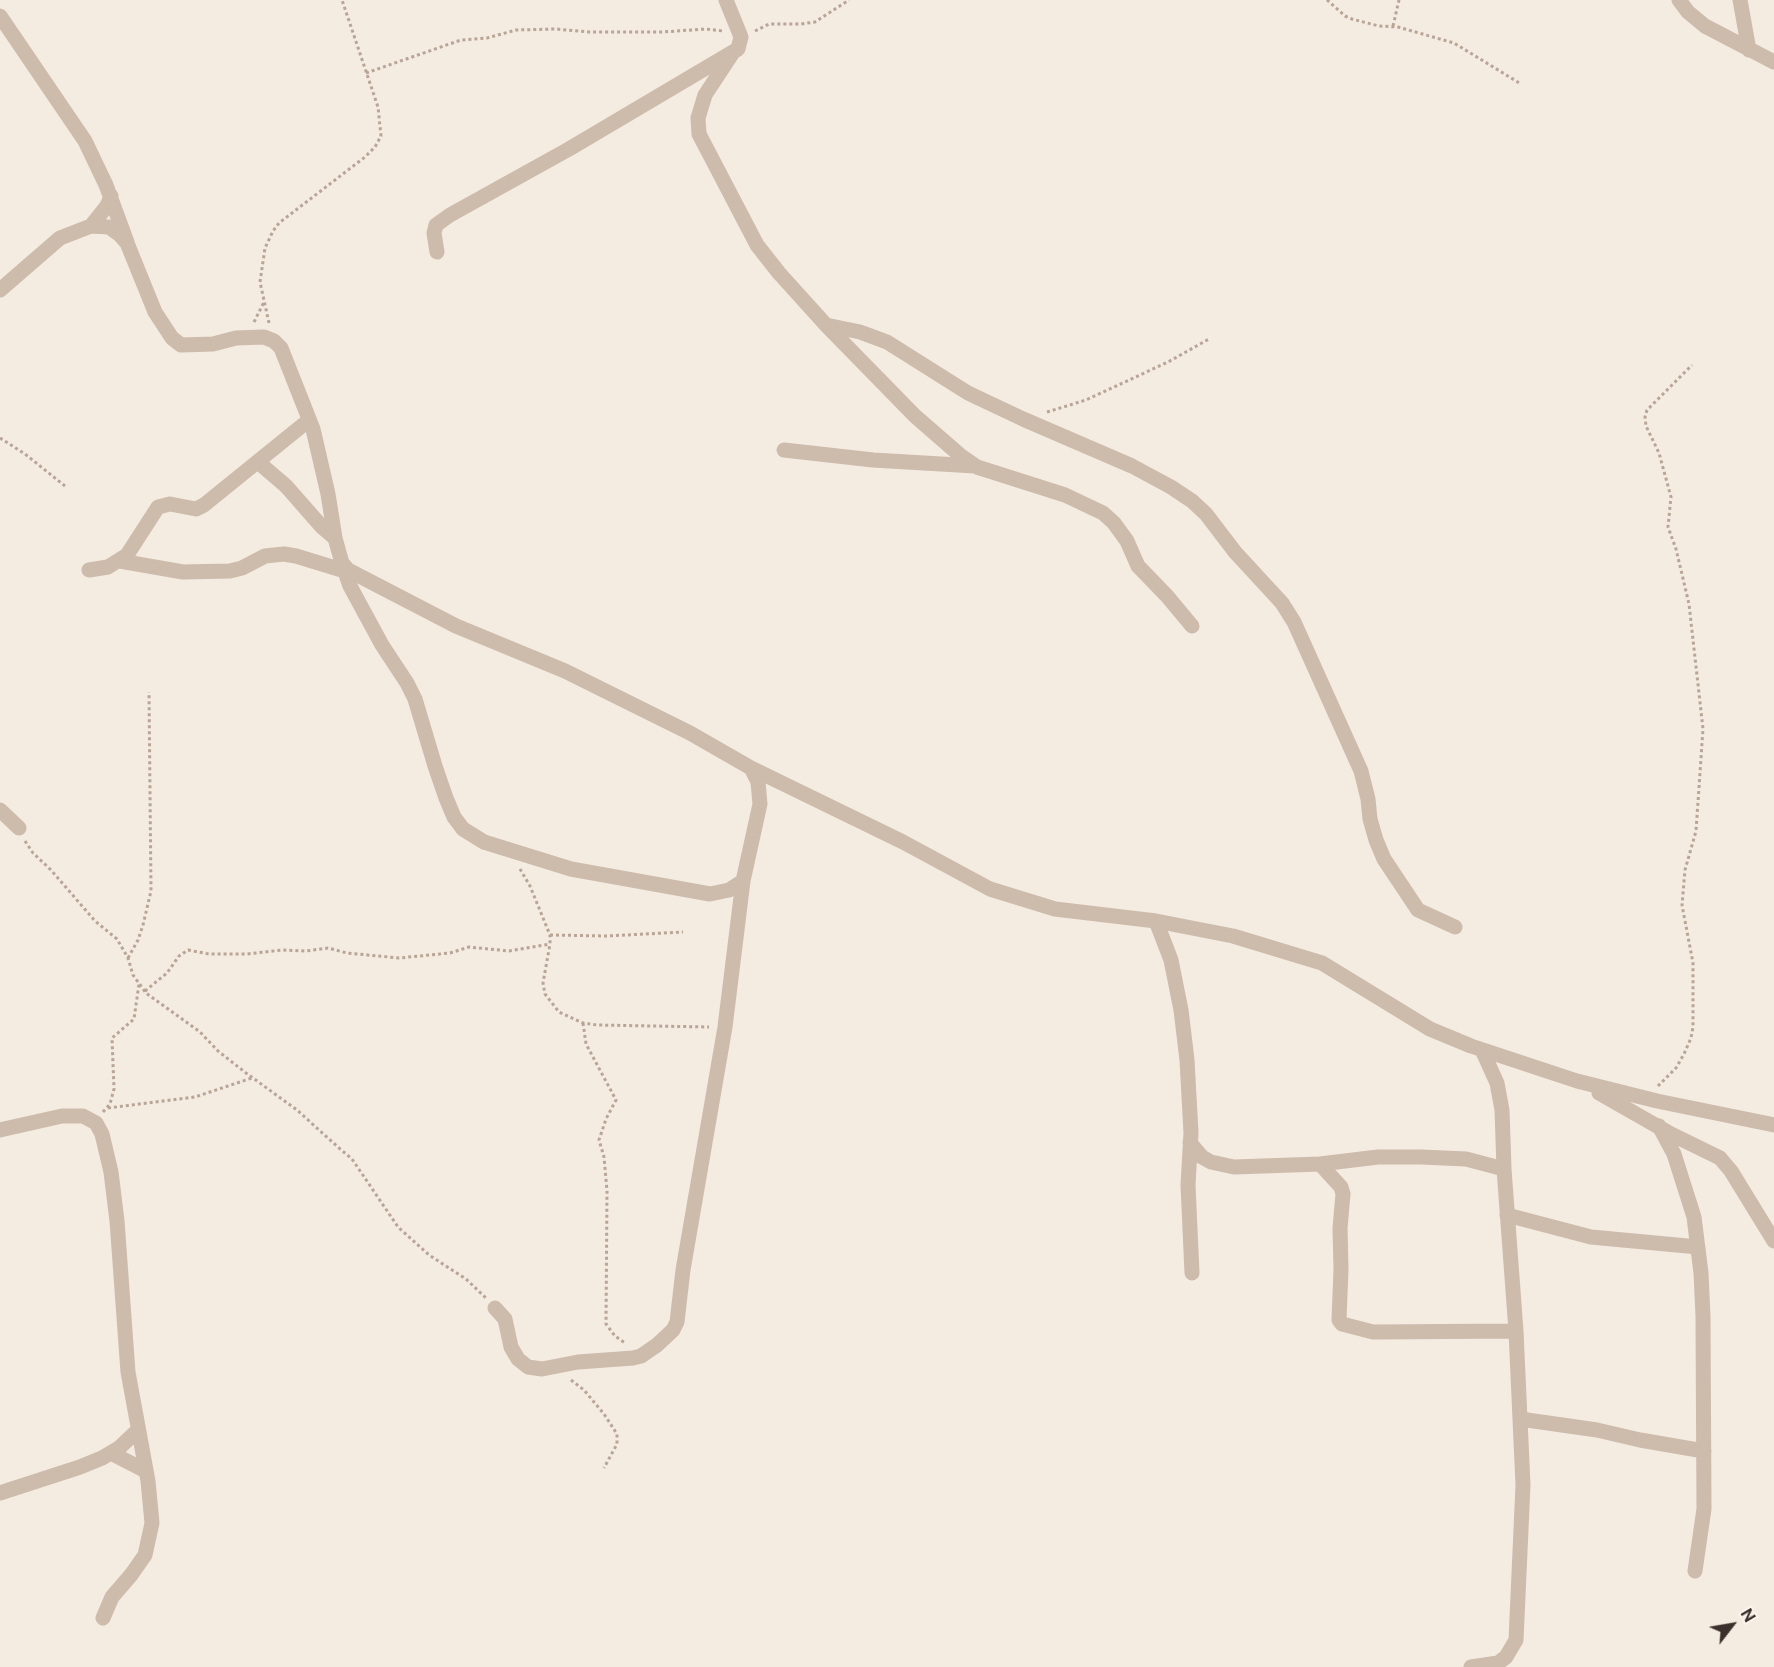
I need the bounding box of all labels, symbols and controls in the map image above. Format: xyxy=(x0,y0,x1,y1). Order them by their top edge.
north arrow xyxy=(1702,1595,1762,1655)
text: N xyxy=(1736,1605,1759,1626)

